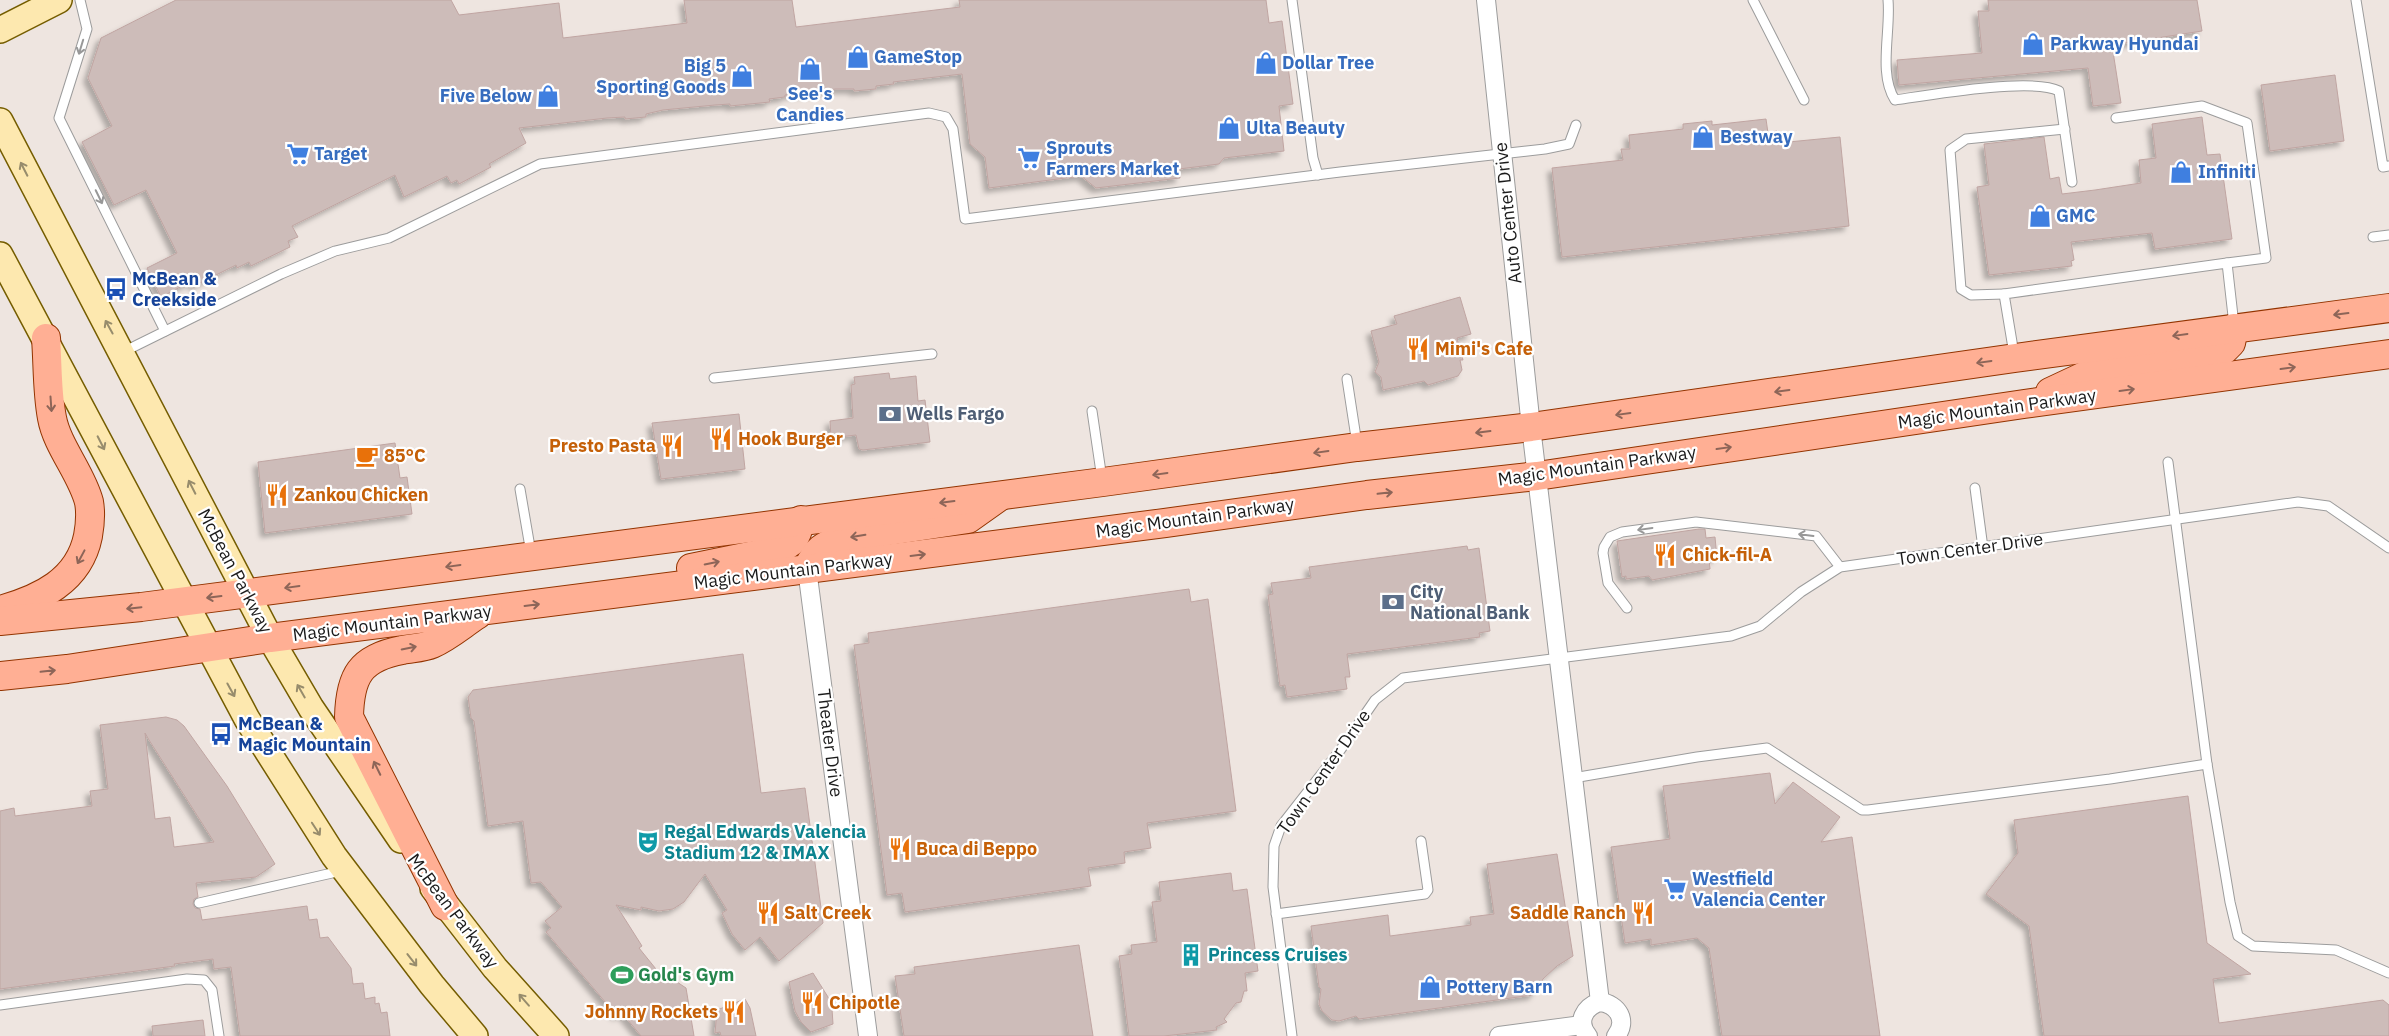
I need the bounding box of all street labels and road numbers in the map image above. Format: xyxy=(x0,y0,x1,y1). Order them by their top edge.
street label: Auto Center Drive xyxy=(1489,141,1526,285)
street label: Magic Mountain Parkway xyxy=(1896,383,2098,434)
street label: Magic Mountain Parkway xyxy=(1496,440,1698,491)
street label: Magic Mountain Parkway xyxy=(1094,492,1296,543)
street label: McBean Parkway xyxy=(193,504,278,637)
street label: Town Center Drive xyxy=(1895,527,2045,570)
street label: Magic Mountain Parkway xyxy=(692,547,894,594)
street label: Magic Mountain Parkway xyxy=(291,599,493,646)
street label: Theater Drive xyxy=(812,688,849,798)
street label: Town Center Drive xyxy=(1272,705,1375,839)
street label: McBean Parkway xyxy=(403,849,504,973)

